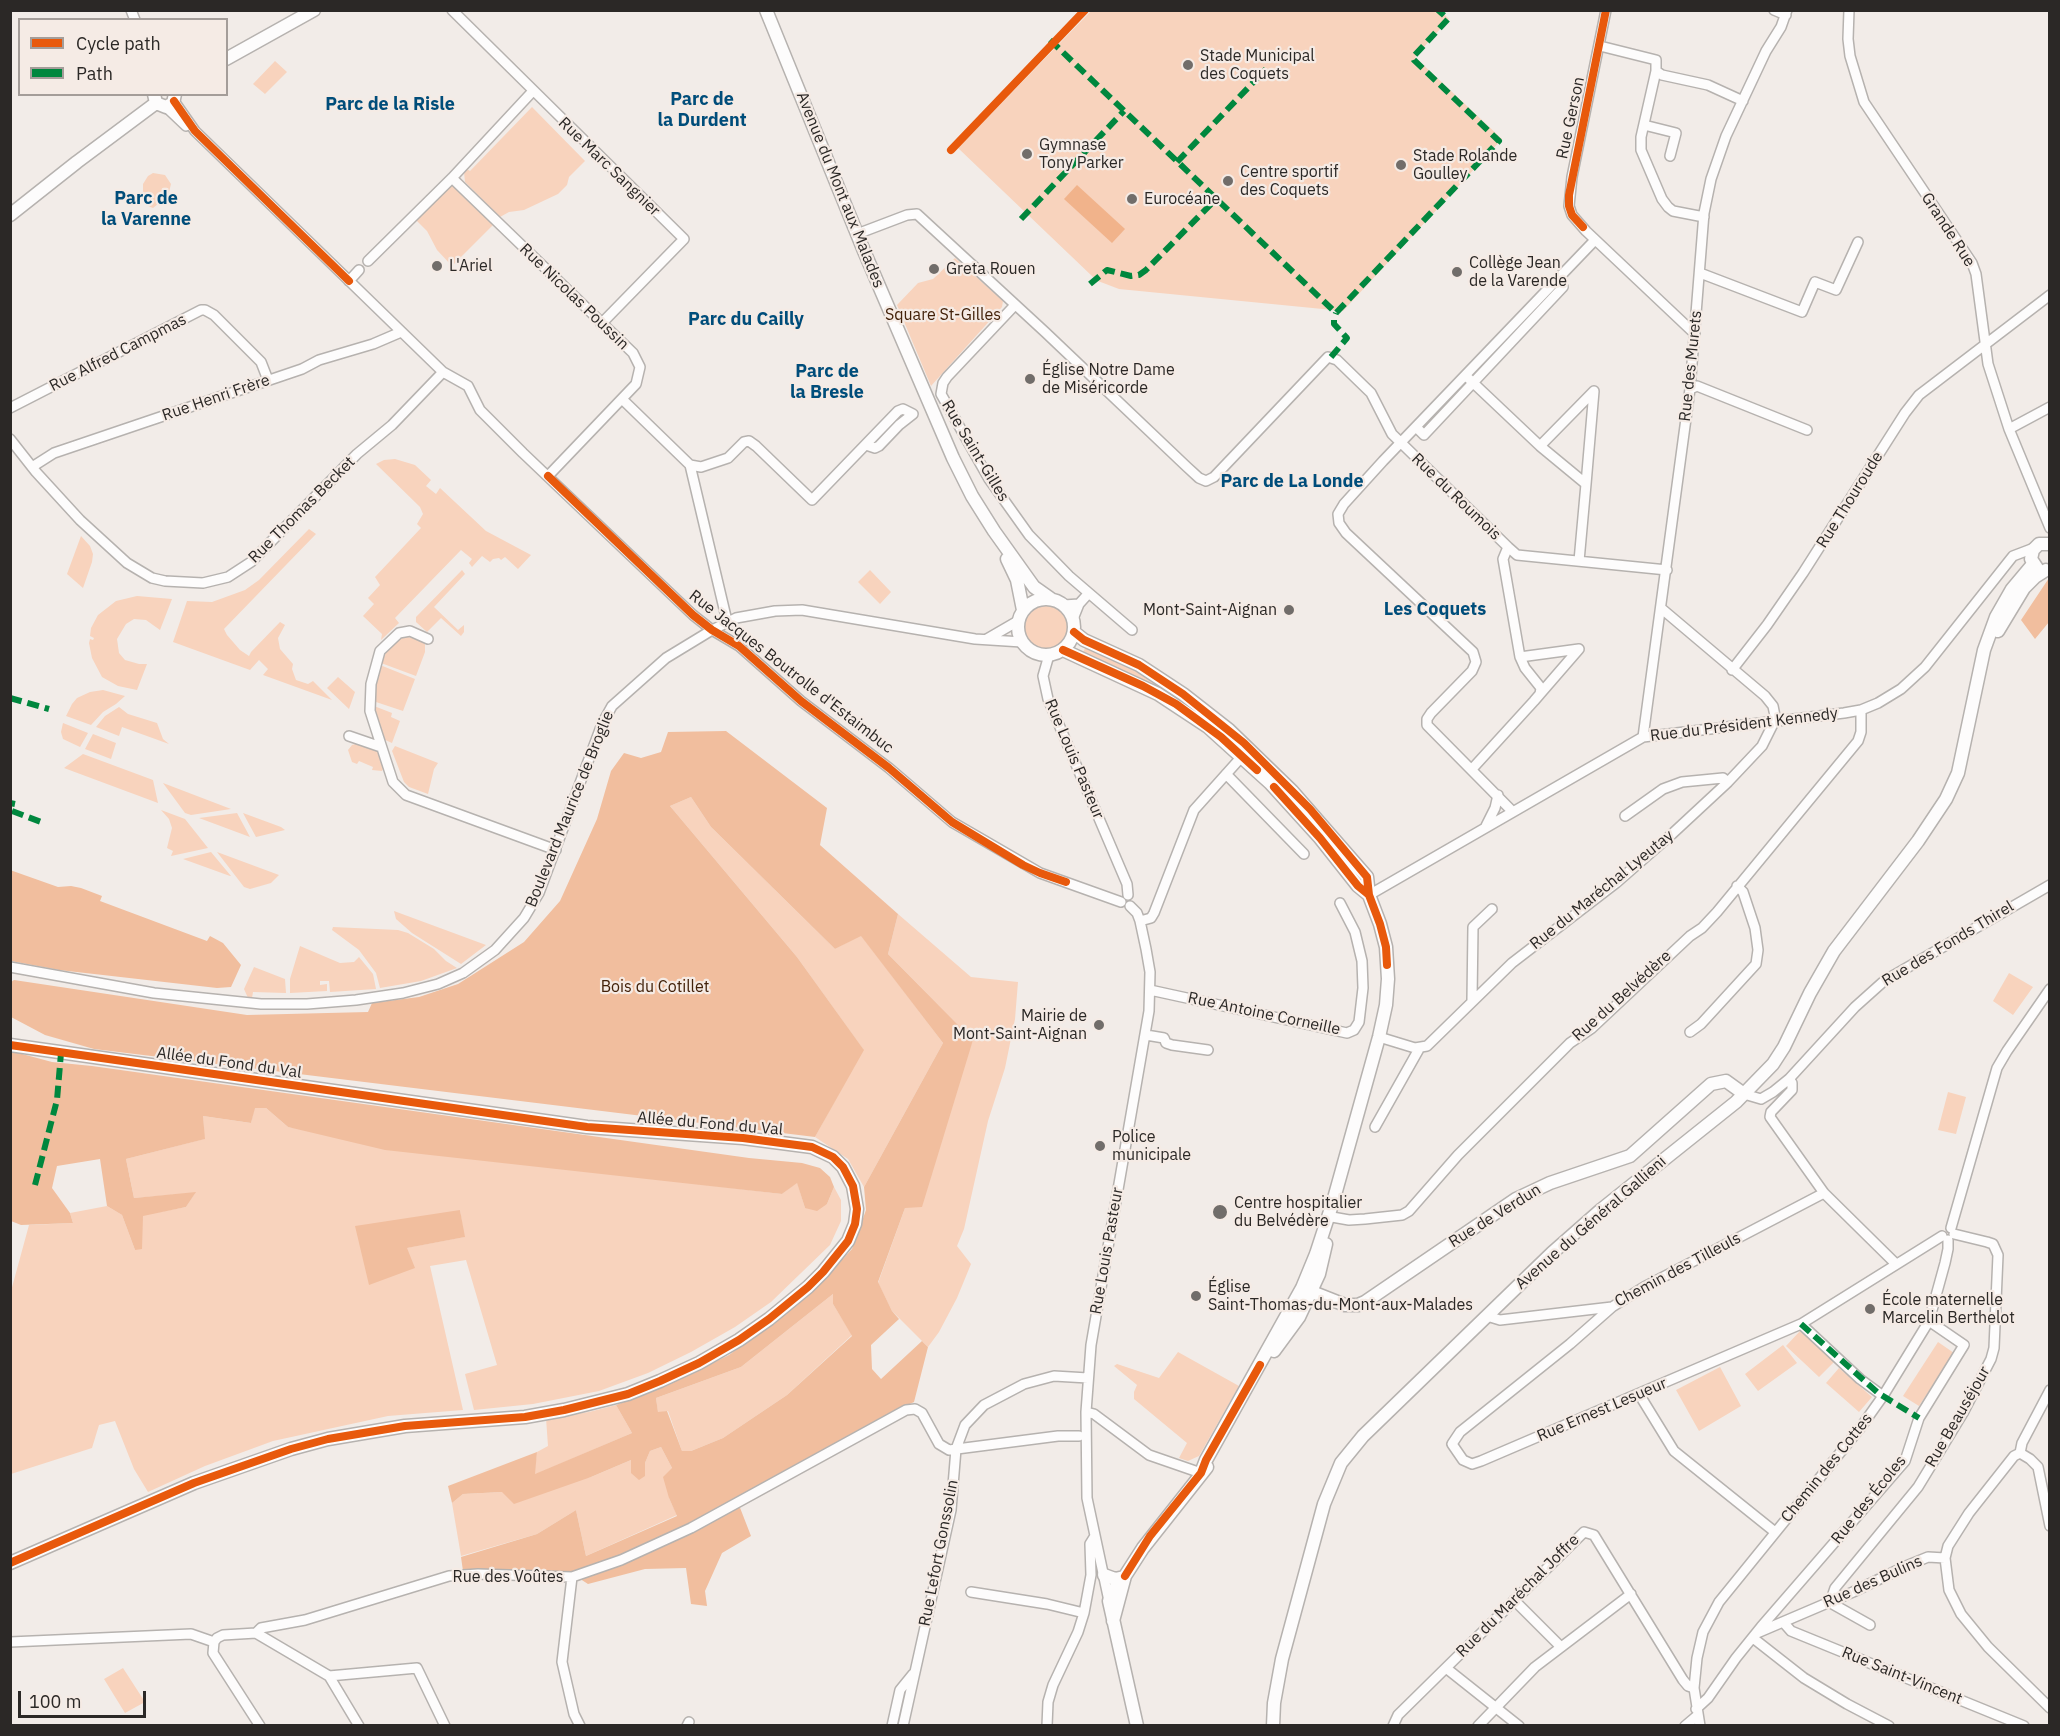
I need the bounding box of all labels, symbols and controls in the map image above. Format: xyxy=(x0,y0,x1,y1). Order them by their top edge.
legend xyxy=(18,18,228,96)
text: Cycle path xyxy=(76,32,161,55)
place label: Stade Municipal des Coquets xyxy=(1200,46,1315,84)
marker: Stade Municipal des Coquets xyxy=(1181,58,1195,72)
text: Path xyxy=(76,62,113,85)
street label: Rue Gerson xyxy=(1553,75,1589,161)
district label: Parc de la Durdent xyxy=(657,89,747,132)
street label: Avenue du Mont aux Malades xyxy=(792,89,888,291)
district label: Parc de la Risle xyxy=(325,94,455,116)
street label: Rue Marc Sangnier xyxy=(554,113,664,221)
place label: Gymnase Tony Parker xyxy=(1039,135,1124,173)
place label: Stade Rolande Goulley xyxy=(1413,146,1517,184)
marker: Gymnase Tony Parker xyxy=(1020,147,1034,161)
marker: Stade Rolande Goulley xyxy=(1394,158,1408,172)
place label: Centre sportif des Coquets xyxy=(1240,162,1339,200)
marker: Centre sportif des Coquets xyxy=(1221,174,1235,188)
district label: Parc de la Varenne xyxy=(101,188,191,230)
place label: Eurocéane xyxy=(1144,189,1220,209)
street label: Grande Rue xyxy=(1917,189,1979,271)
marker: Eurocéane xyxy=(1125,192,1139,206)
street label: Rue Nicolas Poussin xyxy=(515,240,633,354)
place label: Collège Jean de la Varende xyxy=(1469,253,1567,291)
place label: L'Ariel xyxy=(449,256,492,276)
marker: L'Ariel xyxy=(430,259,444,273)
place label: Greta Rouen xyxy=(946,259,1036,279)
marker: Greta Rouen xyxy=(927,262,941,276)
marker: Collège Jean de la Varende xyxy=(1450,265,1464,279)
park label: Square St-Gilles xyxy=(885,305,1001,325)
district label: Parc du Cailly xyxy=(688,309,804,331)
street label: Rue Alfred Campmas xyxy=(46,310,190,396)
street label: Rue des Murets xyxy=(1676,310,1706,422)
place label: Église Notre Dame de Miséricorde xyxy=(1042,360,1175,398)
district label: Parc de la Bresle xyxy=(790,361,864,404)
street label: Rue Henri Frère xyxy=(160,371,272,425)
marker: Église Notre Dame de Miséricorde xyxy=(1023,372,1037,386)
street label: Rue Saint-Gilles xyxy=(937,397,1013,505)
street label: Rue Thouroude xyxy=(1813,448,1887,552)
street label: Rue du Roumois xyxy=(1407,450,1505,544)
street label: Rue Thomas Becket xyxy=(245,453,359,567)
district label: Parc de La Londe xyxy=(1220,471,1364,493)
street label: Rue Jacques Boutrolle d'Estaimbuc xyxy=(685,586,897,758)
district label: Les Coquets xyxy=(1384,599,1486,621)
place label: Mont-Saint-Aignan xyxy=(1143,600,1277,620)
marker: Mont-Saint-Aignan xyxy=(1282,603,1296,617)
street label: Rue Louis Pasteur xyxy=(1040,696,1108,822)
street label: Rue du Président Kennedy xyxy=(1649,704,1839,746)
street label: Boulevard Maurice de Broglie xyxy=(522,708,618,910)
street label: Rue du Maréchal Lyeutay xyxy=(1526,826,1678,954)
street label: Rue des Fonds Thirel xyxy=(1879,897,2017,991)
street label: Rue du Belvédère xyxy=(1569,947,1675,1045)
park label: Bois du Cotillet xyxy=(601,977,709,997)
street label: Rue Antoine Corneille xyxy=(1186,988,1342,1040)
place label: Mairie de Mont-Saint-Aignan xyxy=(953,1006,1087,1044)
marker: Mairie de Mont-Saint-Aignan xyxy=(1092,1018,1106,1032)
street label: Allée du Fond du Val xyxy=(155,1043,303,1083)
street label: Allée du Fond du Val xyxy=(636,1108,784,1140)
place label: Police municipale xyxy=(1112,1127,1191,1165)
marker: Police municipale xyxy=(1093,1139,1107,1153)
street label: Avenue du Général Gallieni xyxy=(1512,1152,1670,1294)
street label: Rue de Verdun xyxy=(1445,1180,1545,1252)
street label: Rue Louis Pasteur xyxy=(1086,1186,1128,1316)
place label: Centre hospitalier du Belvédère xyxy=(1234,1193,1362,1231)
marker: Centre hospitalier du Belvédère xyxy=(1211,1203,1229,1221)
street label: Chemin des Tilleuls xyxy=(1612,1229,1744,1311)
place label: Église Saint-Thomas-du-Mont-aux-Malades xyxy=(1208,1277,1473,1315)
marker: Église Saint-Thomas-du-Mont-aux-Malades xyxy=(1189,1289,1203,1303)
place label: École maternelle Marcelin Berthelot xyxy=(1882,1290,2015,1328)
marker: École maternelle Marcelin Berthelot xyxy=(1863,1302,1877,1316)
street label: Rue Beauséjour xyxy=(1921,1363,1995,1471)
street label: Rue Ernest Lesueur xyxy=(1534,1374,1670,1446)
street label: Chemin des Cottes xyxy=(1777,1410,1877,1526)
street label: Rue des Écoles xyxy=(1827,1452,1911,1548)
street label: Rue Lefort Gonssolin xyxy=(915,1478,963,1628)
street label: Rue du Maréchal Joffre xyxy=(1453,1531,1583,1661)
street label: Rue des Bulins xyxy=(1821,1552,1925,1612)
street label: Rue des Voûtes xyxy=(453,1567,563,1587)
street label: Rue Saint-Vincent xyxy=(1839,1643,1965,1709)
scale bar xyxy=(21,1679,148,1717)
text: 100 m xyxy=(29,1690,81,1713)

